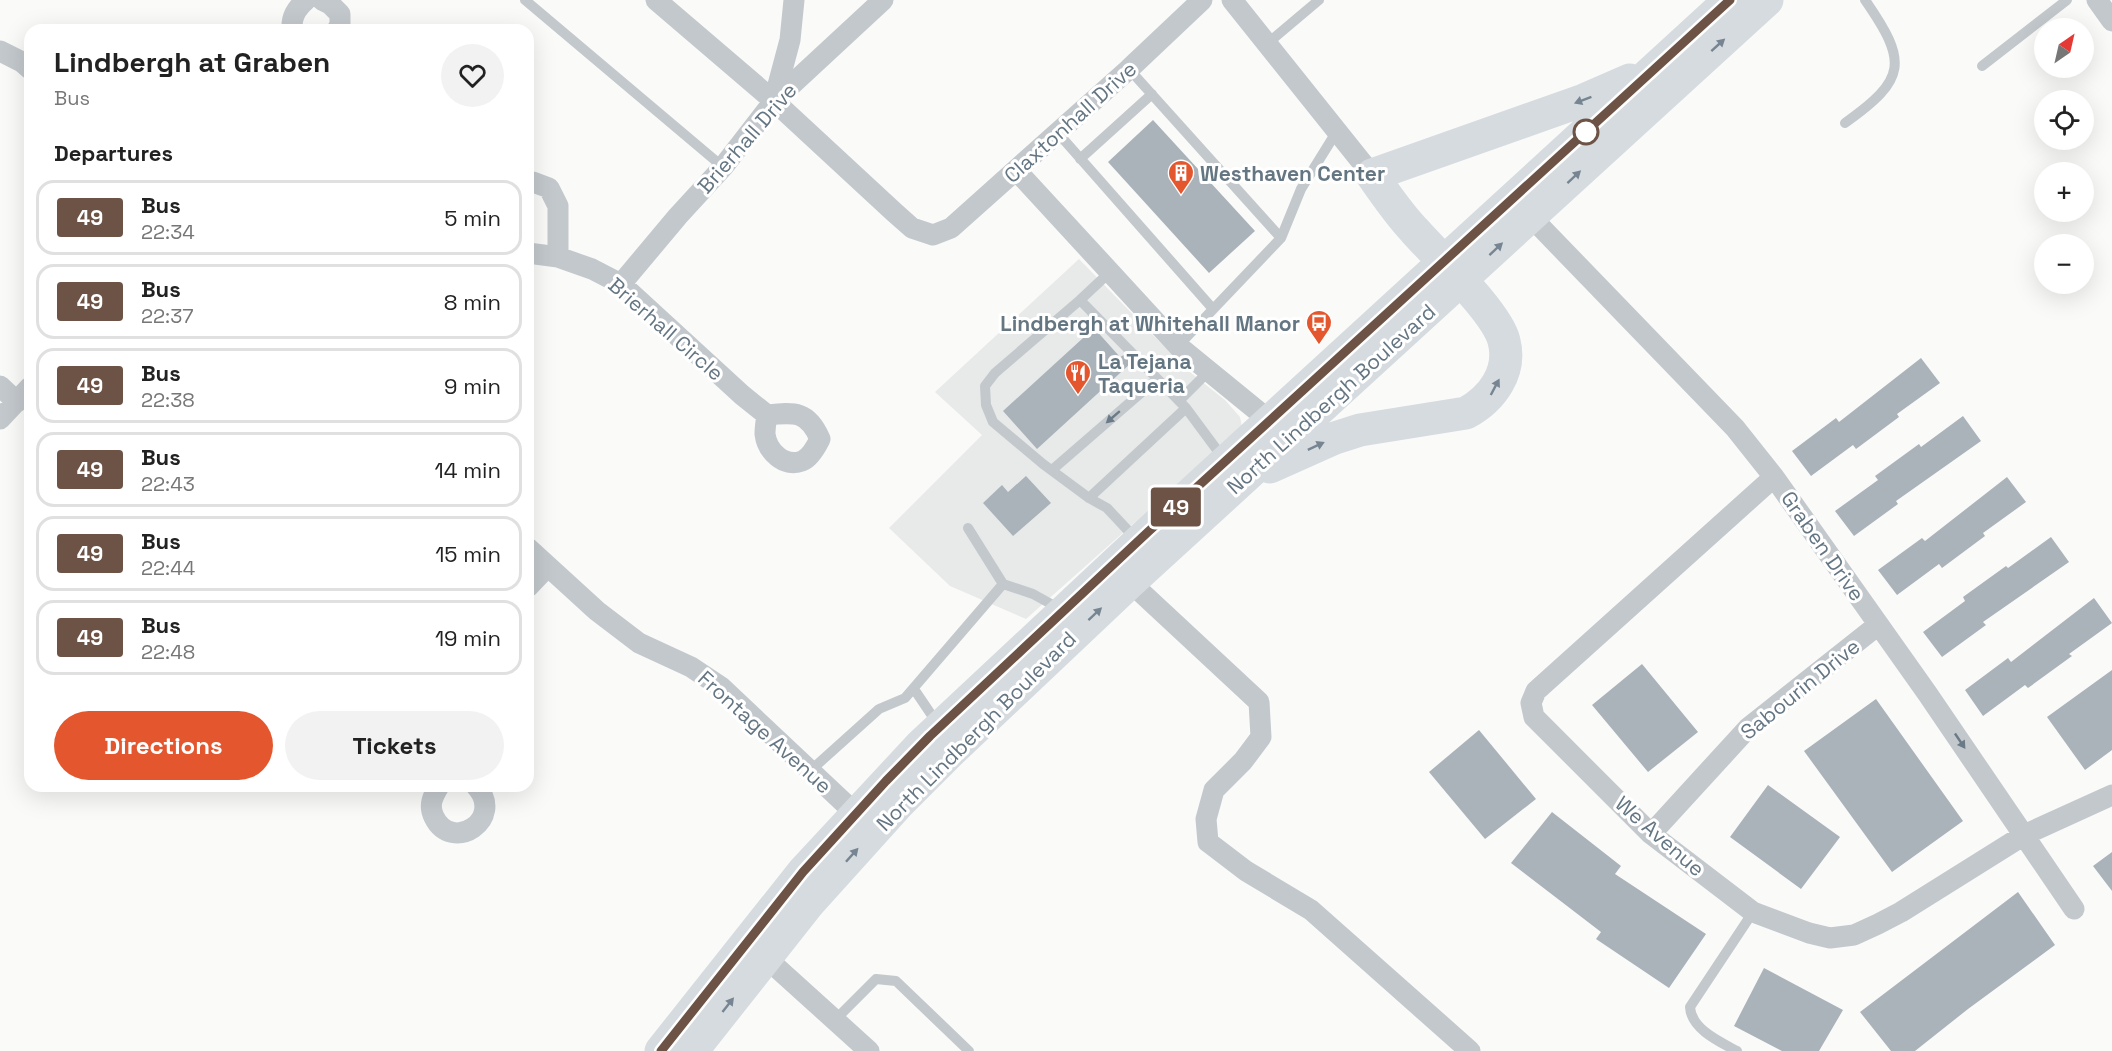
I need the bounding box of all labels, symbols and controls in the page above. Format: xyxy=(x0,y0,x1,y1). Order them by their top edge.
north arrow xyxy=(2034,18,2094,78)
map controls xyxy=(2034,18,2094,294)
one-way arrow xyxy=(1710,38,1725,52)
text: Lindbergh at Graben xyxy=(54,44,330,80)
button: heart xyxy=(441,44,504,107)
street label: Claxtonhall Drive xyxy=(998,55,1142,189)
street label: Brierhall Drive xyxy=(691,77,803,199)
text: Bus xyxy=(54,85,90,111)
button: locate xyxy=(2034,90,2094,150)
one-way arrow xyxy=(1573,96,1591,106)
unlabelled marker xyxy=(1573,119,1599,145)
text: Departures xyxy=(54,139,173,167)
building icon: Westhaven Center xyxy=(1166,158,1196,196)
place label: Westhaven Center xyxy=(1200,160,1385,187)
button: + xyxy=(2034,162,2094,222)
one-way arrow xyxy=(1566,171,1581,184)
text: Bus xyxy=(141,191,181,219)
text: 49 xyxy=(77,204,103,231)
text: 5 min xyxy=(444,204,501,232)
text: 22:34 xyxy=(141,219,195,245)
button: − xyxy=(2034,234,2094,294)
one-way arrow xyxy=(1488,243,1503,256)
street label: Brierhall Circle xyxy=(603,271,729,387)
text: Bus xyxy=(141,275,181,303)
text: 49 xyxy=(77,288,103,315)
text: 8 min xyxy=(444,288,501,316)
street label: North Lindbergh Boulevard xyxy=(1221,298,1441,500)
text: 22:37 xyxy=(141,303,194,329)
bus stop icon: Lindbergh at Whitehall Manor xyxy=(1304,308,1334,346)
place label: Lindbergh at Whitehall Manor xyxy=(1000,310,1300,337)
place label: La Tejana Taqueria xyxy=(1098,348,1192,399)
restaurant icon: La Tejana Taqueria xyxy=(1063,358,1093,396)
text: Bus xyxy=(141,359,181,387)
text: 49 xyxy=(77,372,103,399)
text: 9 min xyxy=(444,372,501,400)
one-way arrow xyxy=(1490,378,1500,395)
text: 22:38 xyxy=(141,387,195,413)
one-way arrow xyxy=(1106,410,1121,423)
one-way arrow xyxy=(1308,442,1325,451)
text: Bus xyxy=(141,443,181,471)
text: 49 xyxy=(77,456,103,483)
text: 14 min xyxy=(435,456,501,484)
text: 22:43 xyxy=(141,471,195,497)
street label: Graben Drive xyxy=(1775,486,1871,606)
line badge: 49 xyxy=(1149,488,1203,526)
text: 49 xyxy=(1163,494,1189,521)
text: Bus xyxy=(141,527,181,555)
text: 49 xyxy=(77,540,103,567)
text: 15 min xyxy=(435,540,501,568)
text: 22:44 xyxy=(141,555,195,581)
one-way arrow xyxy=(1088,607,1103,621)
text: Bus xyxy=(141,611,181,639)
text: 49 xyxy=(77,624,103,651)
text: 19 min xyxy=(435,624,501,652)
street label: North Lindbergh Boulevard xyxy=(870,625,1082,837)
street label: Sabourin Drive xyxy=(1735,633,1865,745)
text: 22:48 xyxy=(141,639,195,665)
street label: Frontage Avenue xyxy=(692,665,838,799)
button: Directions xyxy=(54,711,273,780)
button: Tickets xyxy=(285,711,504,780)
one-way arrow xyxy=(1954,733,1966,749)
street label: We Avenue xyxy=(1610,790,1710,882)
one-way arrow xyxy=(845,848,858,863)
one-way arrow xyxy=(722,997,734,1013)

